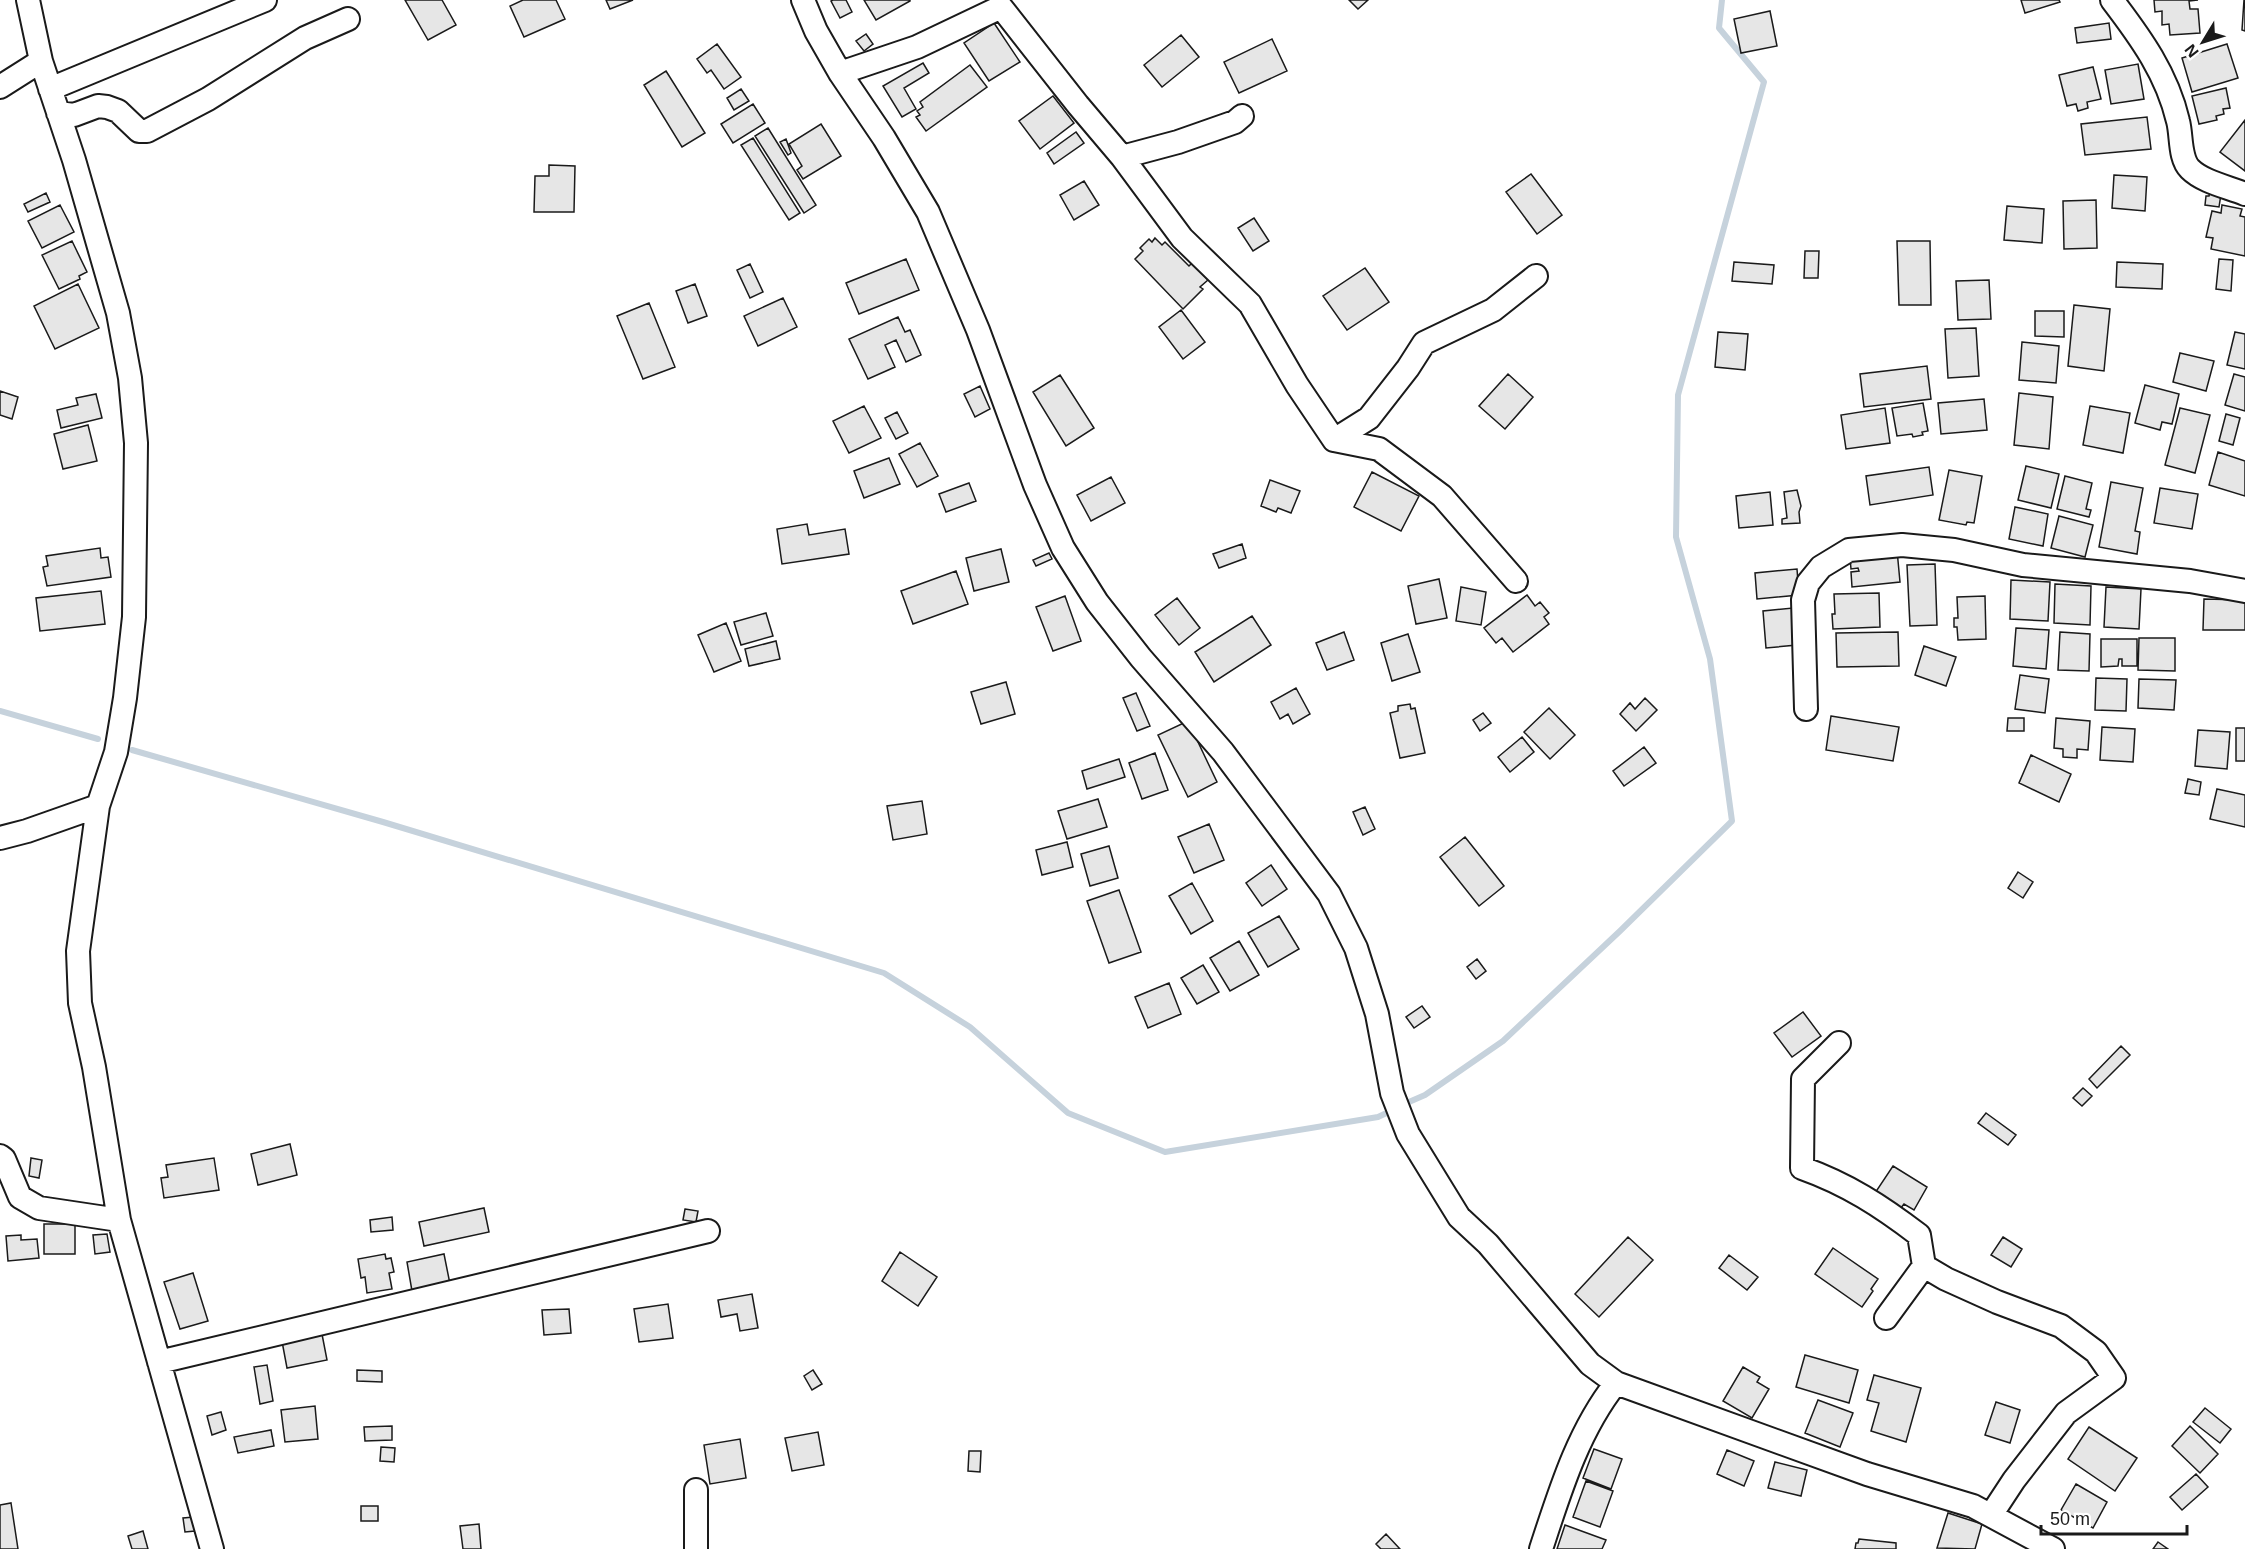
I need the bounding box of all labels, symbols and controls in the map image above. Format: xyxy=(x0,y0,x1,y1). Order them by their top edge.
north arrow xyxy=(2173,12,2233,72)
text: N xyxy=(2181,41,2202,61)
scale bar xyxy=(2041,1498,2186,1536)
text: 50 m xyxy=(2050,1509,2090,1529)

